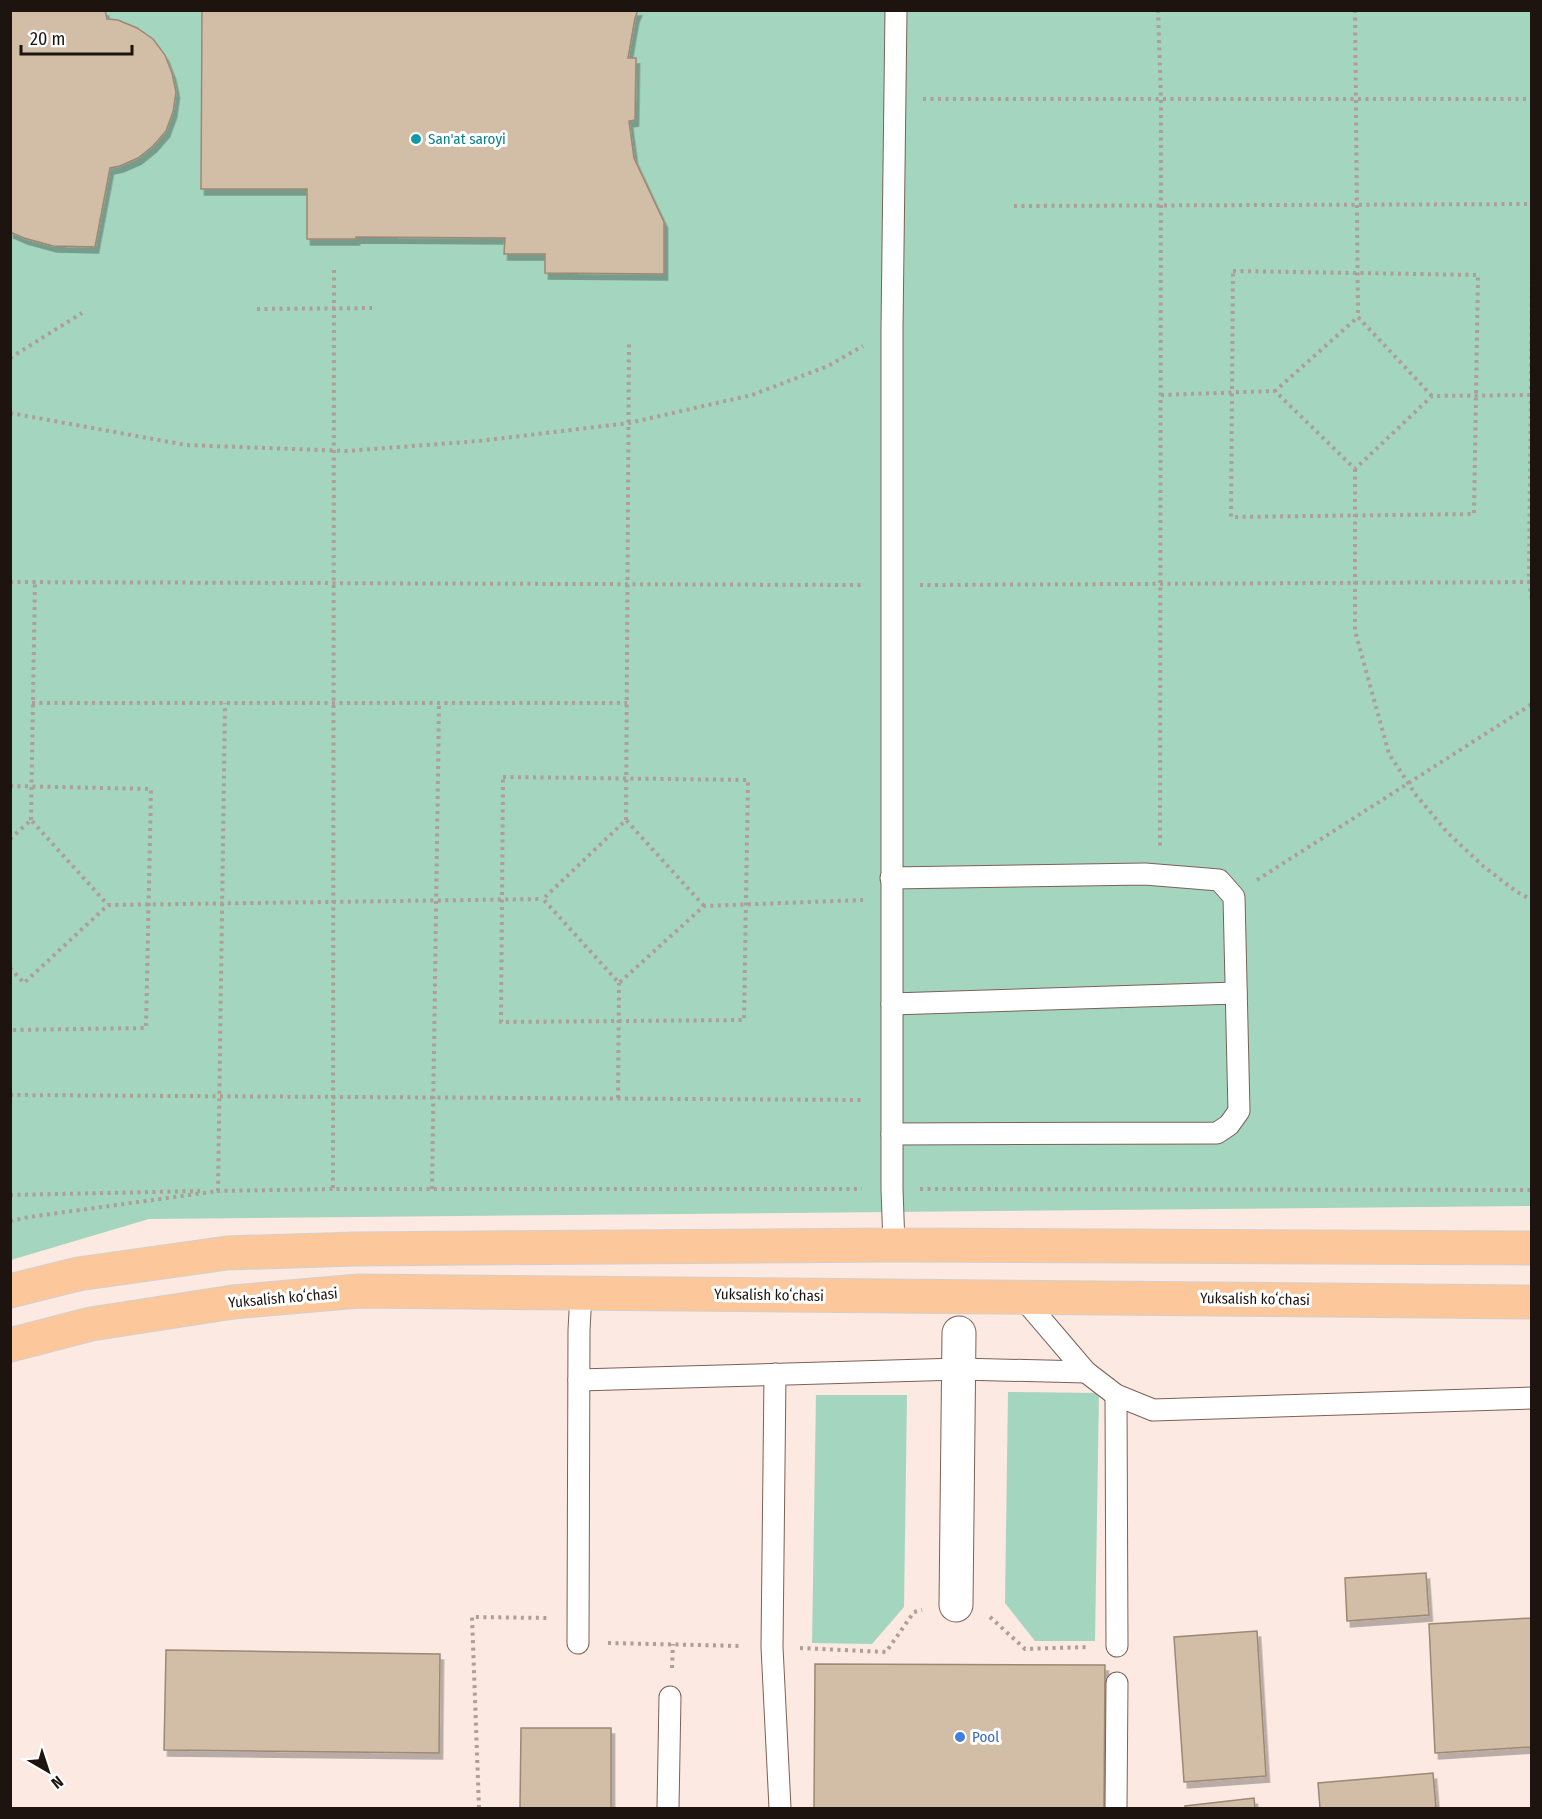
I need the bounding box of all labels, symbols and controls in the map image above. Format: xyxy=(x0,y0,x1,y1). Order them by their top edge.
scale bar xyxy=(21,18,132,56)
text: 20 m xyxy=(30,28,65,50)
place label: San'at saroyi xyxy=(428,130,506,148)
marker: San'at saroyi xyxy=(409,132,423,146)
street label: Yuksalish koʻchasi xyxy=(228,1284,338,1312)
street label: Yuksalish koʻchasi xyxy=(714,1285,824,1305)
street label: Yuksalish koʻchasi xyxy=(1200,1289,1310,1309)
place label: Pool xyxy=(972,1728,999,1746)
marker: Pool xyxy=(953,1730,967,1744)
north arrow xyxy=(18,1741,78,1801)
text: N xyxy=(47,1772,67,1793)

